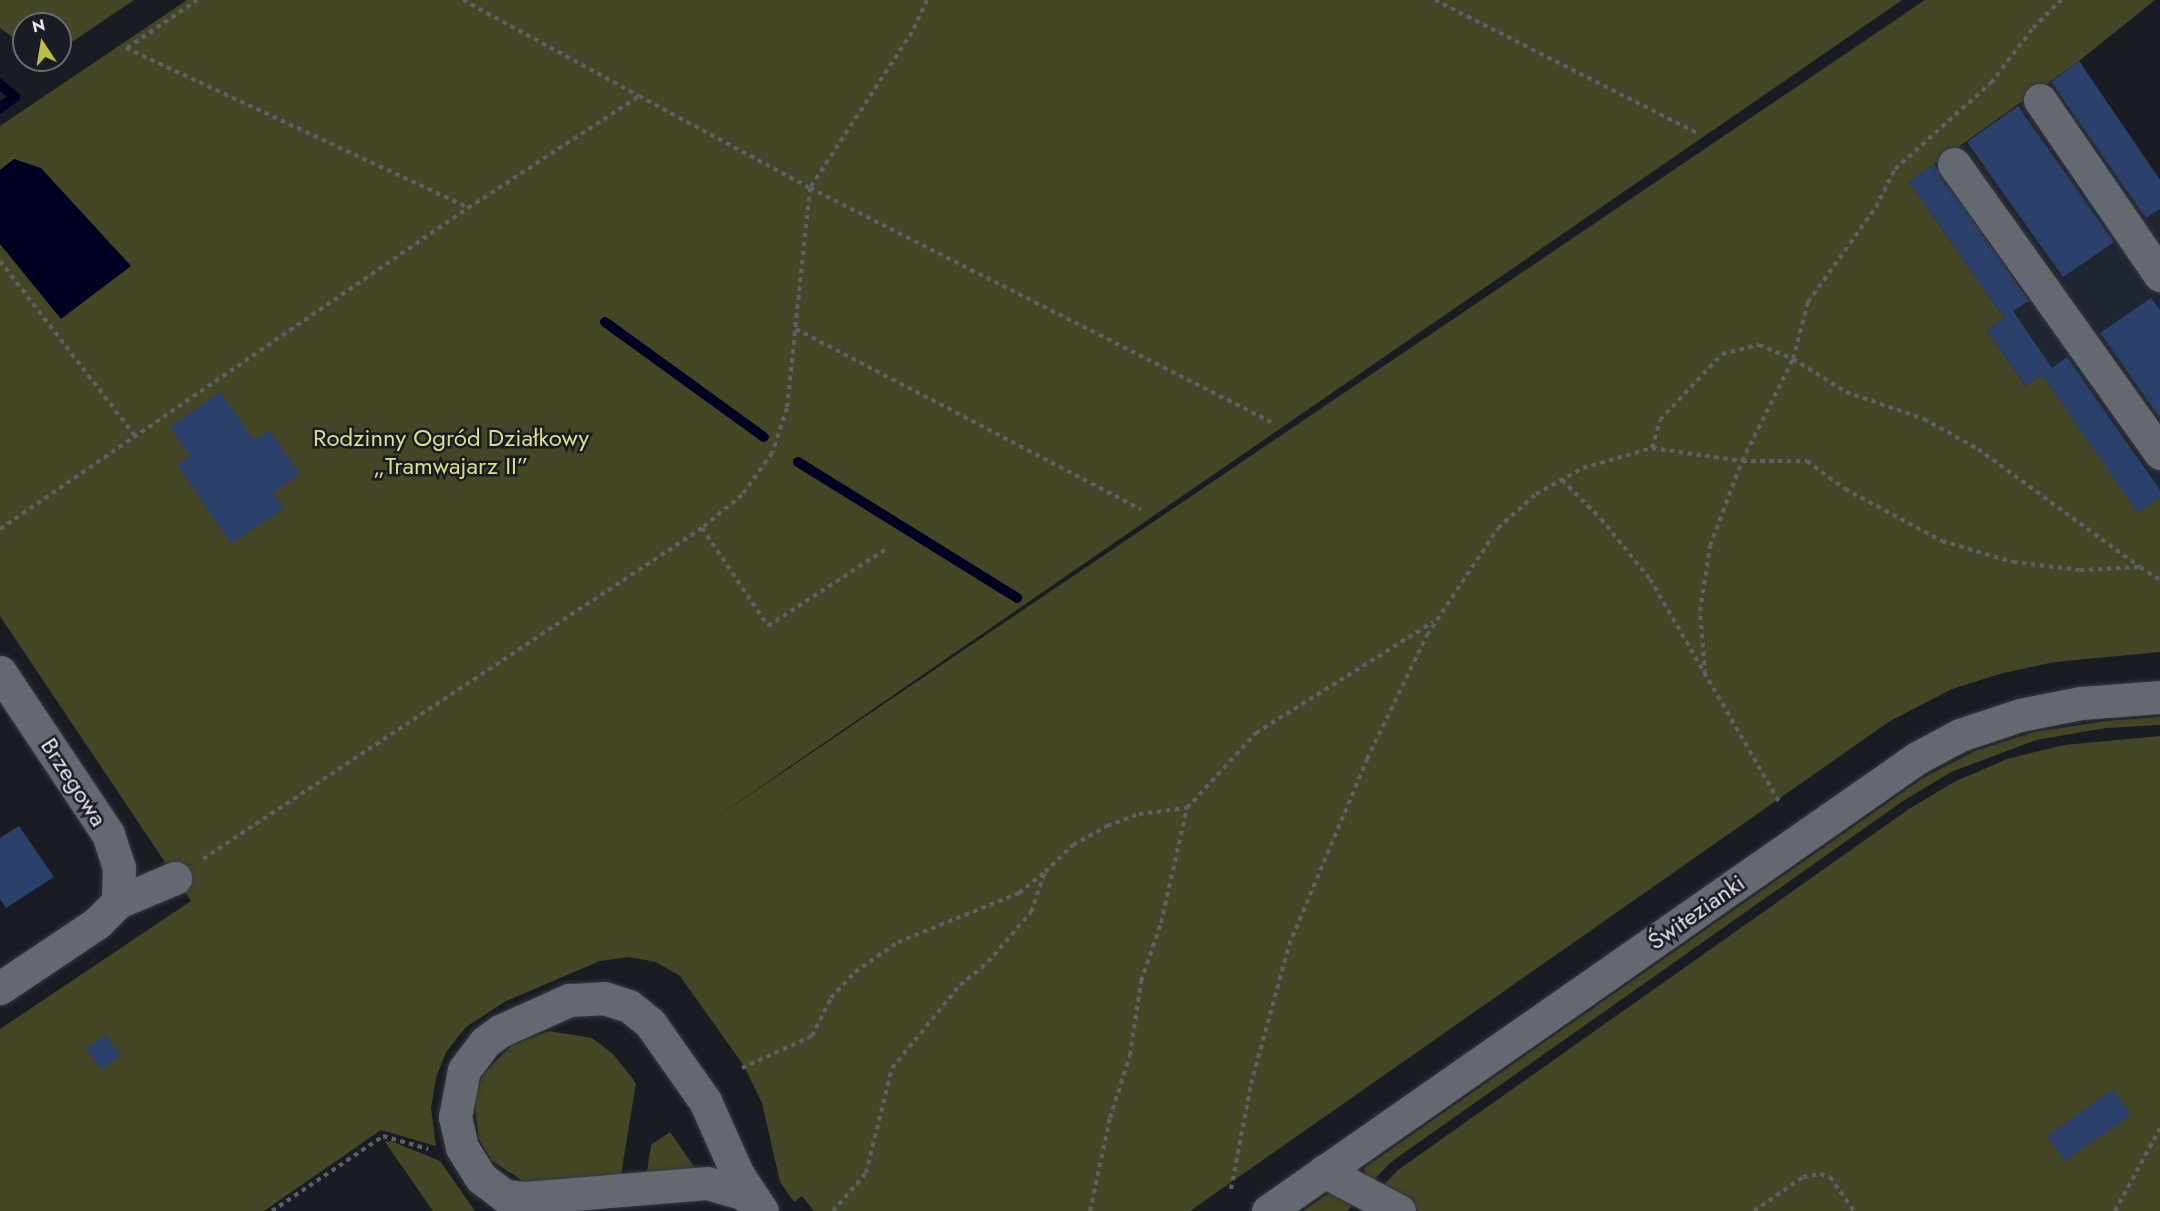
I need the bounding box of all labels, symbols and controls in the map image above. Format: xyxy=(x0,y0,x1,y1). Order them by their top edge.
north arrow xyxy=(12,12,72,72)
text: N xyxy=(30,13,47,38)
park label: Rodzinny Ogród Działkowy „Tramwajarz II” xyxy=(313,424,589,480)
street label: Brzegowa xyxy=(35,732,113,832)
street label: Świtezianki xyxy=(1642,868,1750,956)

